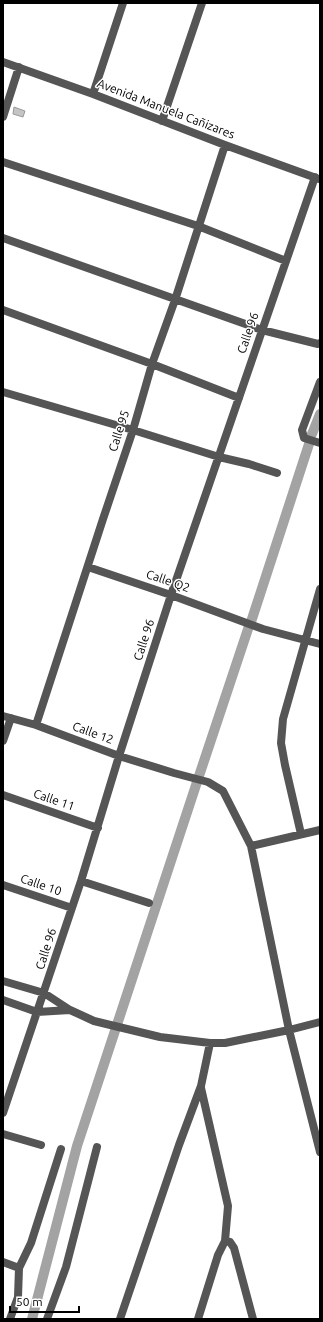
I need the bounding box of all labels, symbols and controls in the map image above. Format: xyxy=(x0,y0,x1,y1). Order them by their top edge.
street label: Avenida Manuela Cañizares xyxy=(96,76,237,141)
street label: Calle 96 xyxy=(234,310,261,355)
street label: Calle 95 xyxy=(106,409,131,453)
street label: Calle Q2 xyxy=(145,567,192,594)
street label: Calle 96 xyxy=(131,617,156,662)
street label: Calle 12 xyxy=(71,719,115,746)
street label: Calle 11 xyxy=(32,786,76,813)
street label: Calle 10 xyxy=(19,871,64,898)
street label: Calle 96 xyxy=(33,926,58,971)
scale bar xyxy=(10,1288,79,1314)
text: 50 m xyxy=(16,1295,43,1308)

